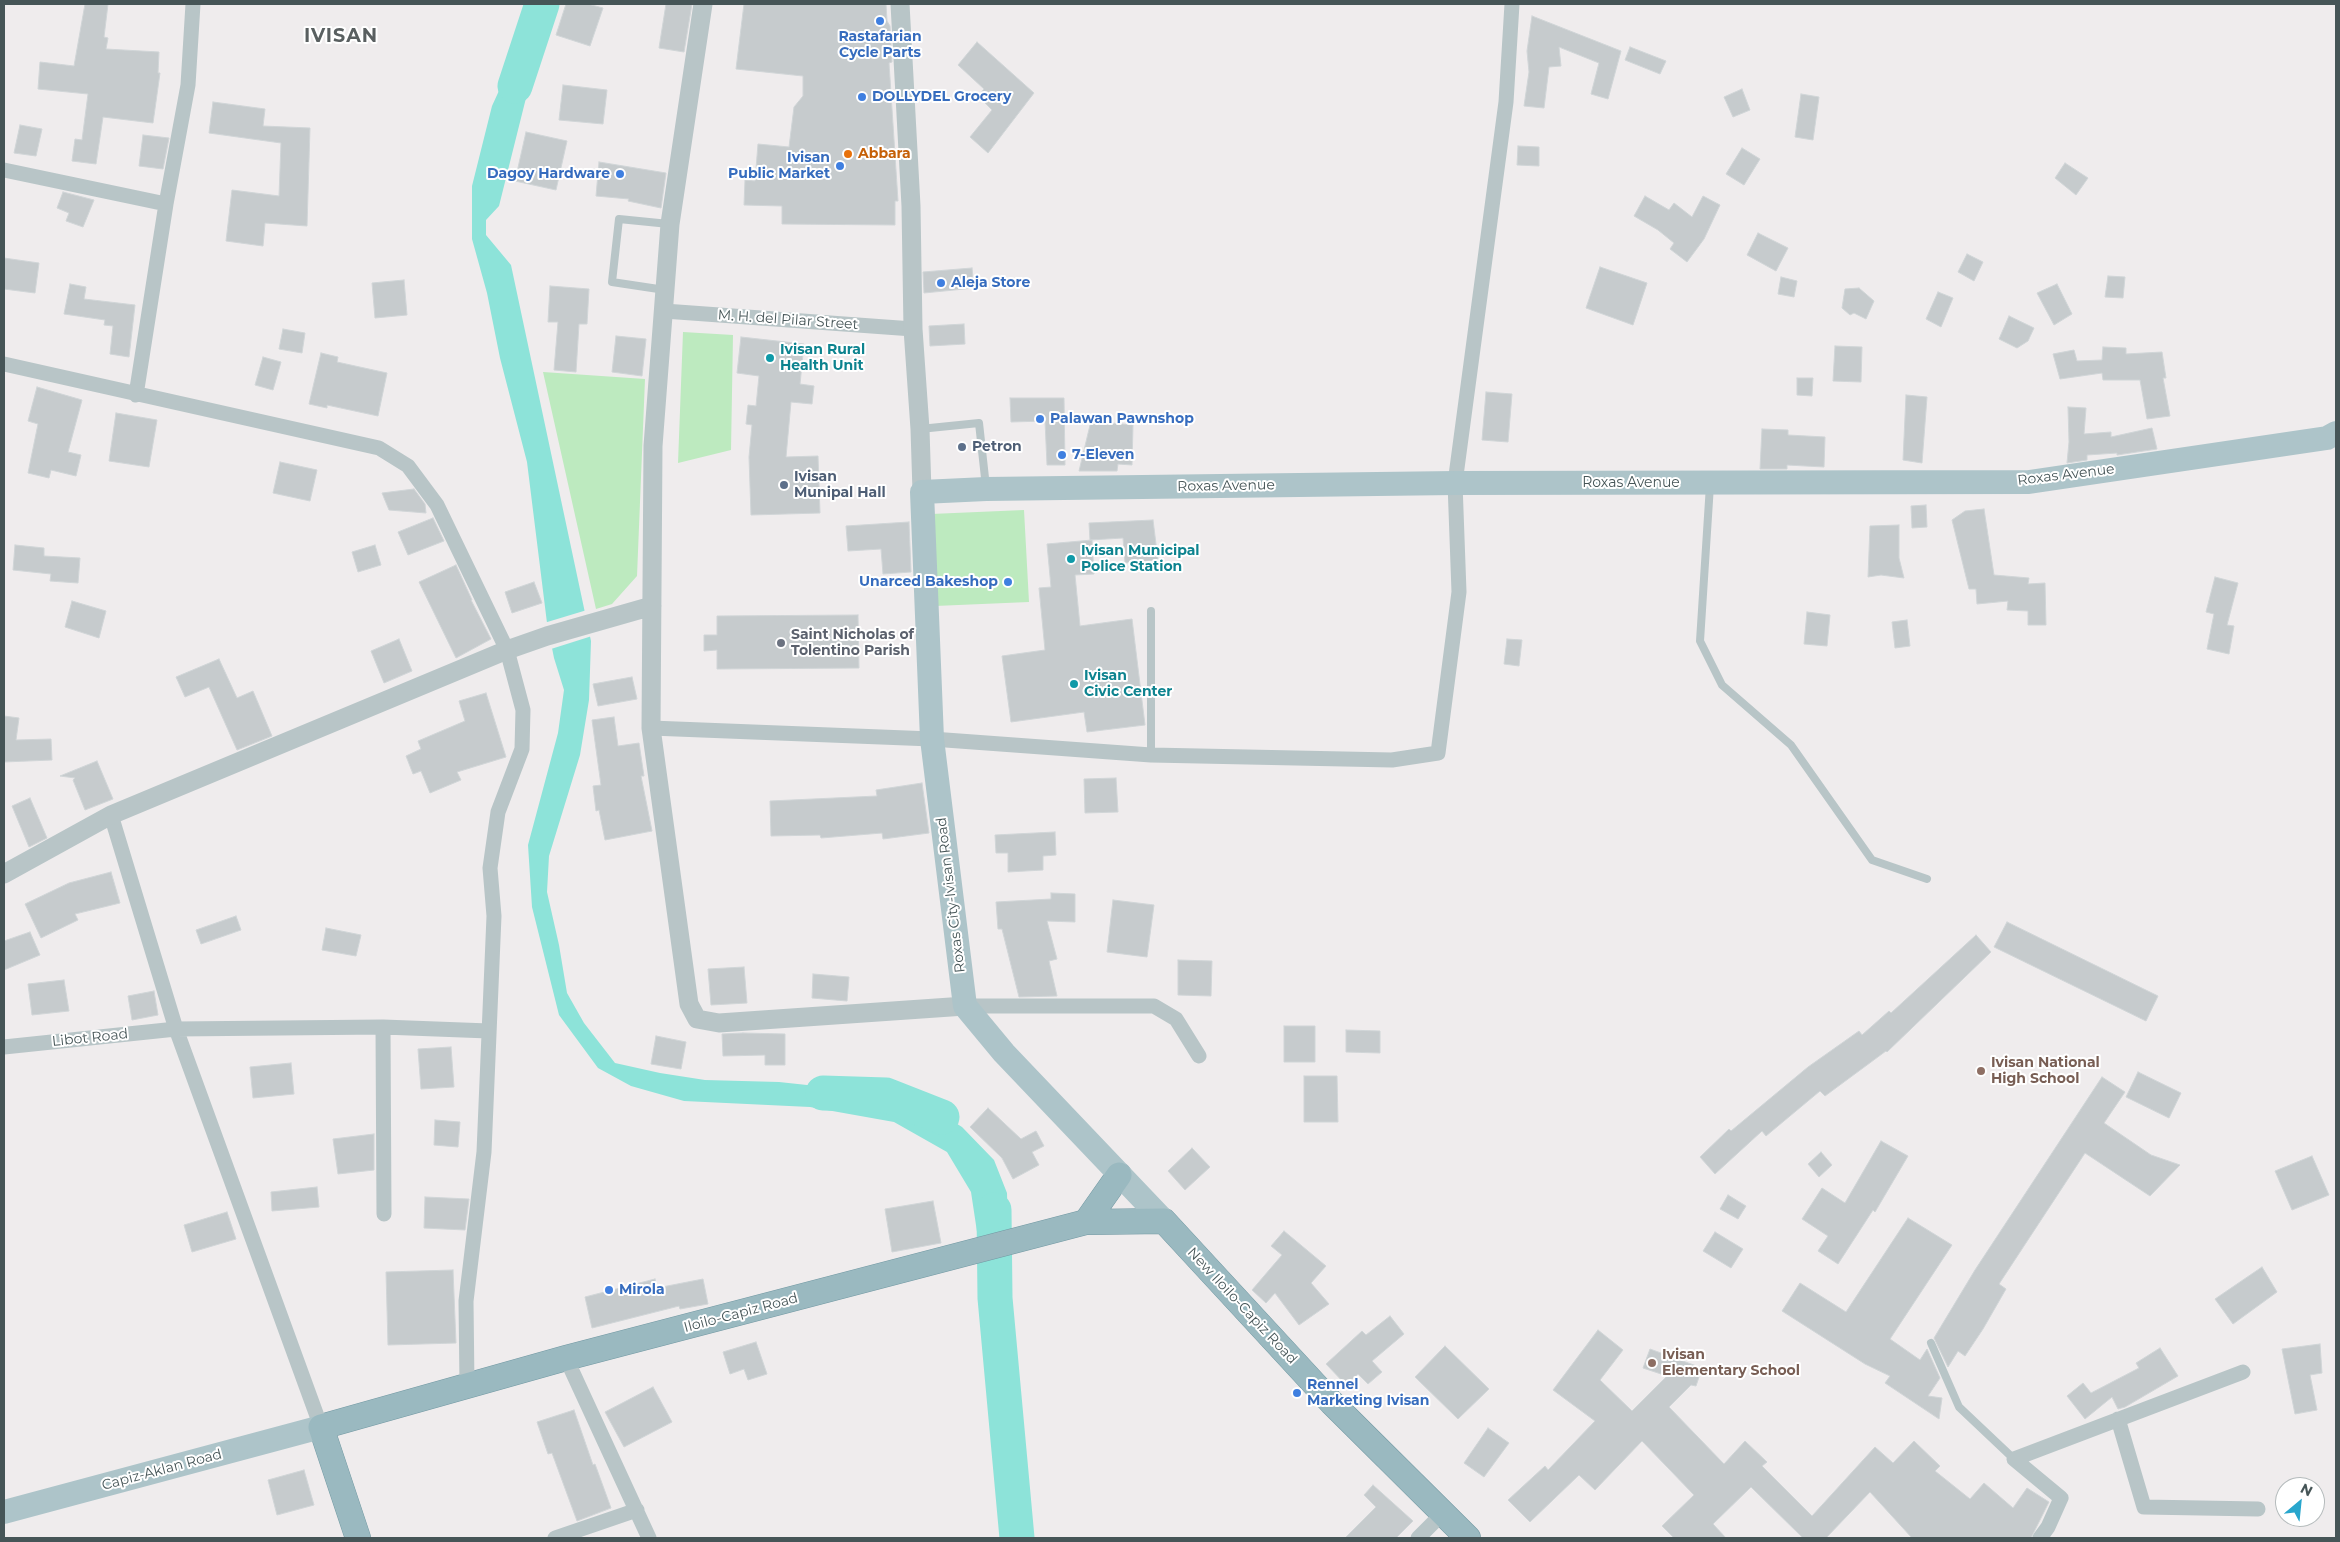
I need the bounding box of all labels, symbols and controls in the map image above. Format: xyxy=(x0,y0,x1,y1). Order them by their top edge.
marker: Rastafarian Cycle Parts xyxy=(874,15,886,27)
district label: IVISAN xyxy=(303,25,379,47)
place label: Rastafarian Cycle Parts xyxy=(838,29,922,62)
place label: DOLLYDEL Grocery xyxy=(872,89,1011,105)
marker: DOLLYDEL Grocery xyxy=(856,91,868,103)
place label: Abbara xyxy=(858,146,911,162)
marker: Abbara xyxy=(842,148,854,160)
place label: Ivisan Public Market xyxy=(728,150,830,182)
marker: Ivisan Public Market xyxy=(834,160,846,172)
place label: Dagoy Hardware xyxy=(487,166,610,182)
marker: Dagoy Hardware xyxy=(614,168,626,180)
place label: Aleja Store xyxy=(951,275,1030,291)
marker: Aleja Store xyxy=(935,277,947,289)
street label: M. H. del Pilar Street xyxy=(717,307,859,333)
place label: Ivisan Rural Health Unit xyxy=(780,342,865,374)
marker: Ivisan Rural Health Unit xyxy=(764,352,776,364)
place label: Palawan Pawnshop xyxy=(1050,411,1194,427)
marker: Palawan Pawnshop xyxy=(1034,413,1046,425)
place label: Petron xyxy=(972,439,1022,455)
marker: Petron xyxy=(956,441,968,453)
place label: 7-Eleven xyxy=(1072,447,1134,463)
marker: 7-Eleven xyxy=(1056,449,1068,461)
street label: Roxas Avenue xyxy=(2017,461,2115,489)
place label: Ivisan Munipal Hall xyxy=(794,469,886,502)
street label: Roxas Avenue xyxy=(1582,475,1680,491)
street label: Roxas Avenue xyxy=(1177,477,1275,495)
marker: Ivisan Munipal Hall xyxy=(778,479,790,491)
place label: Ivisan Municipal Police Station xyxy=(1081,543,1200,576)
marker: Ivisan Municipal Police Station xyxy=(1065,553,1077,565)
place label: Unarced Bakeshop xyxy=(859,574,998,590)
marker: Unarced Bakeshop xyxy=(1002,576,1014,588)
place label: Saint Nicholas of Tolentino Parish xyxy=(791,627,914,660)
marker: Saint Nicholas of Tolentino Parish xyxy=(775,637,787,649)
place label: Ivisan Civic Center xyxy=(1084,668,1172,700)
marker: Ivisan Civic Center xyxy=(1068,678,1080,690)
street label: Roxas City-Ivisan Road xyxy=(933,816,969,974)
street label: Libot Road xyxy=(51,1026,129,1050)
place label: Ivisan National High School xyxy=(1991,1055,2100,1088)
marker: Ivisan National High School xyxy=(1975,1065,1987,1077)
street label: New Iloilo-Capiz Road xyxy=(1184,1244,1300,1368)
place label: Mirola xyxy=(619,1282,665,1298)
marker: Mirola xyxy=(603,1284,615,1296)
street label: Iloilo-Capiz Road xyxy=(682,1290,800,1336)
place label: Ivisan Elementary School xyxy=(1662,1347,1800,1380)
marker: Ivisan Elementary School xyxy=(1646,1357,1658,1369)
place label: Rennel Marketing Ivisan xyxy=(1307,1377,1429,1410)
marker: Rennel Marketing Ivisan xyxy=(1291,1387,1303,1399)
street label: Capiz-Aklan Road xyxy=(100,1446,224,1494)
north arrow xyxy=(2275,1477,2325,1527)
text: N xyxy=(2297,1479,2316,1500)

